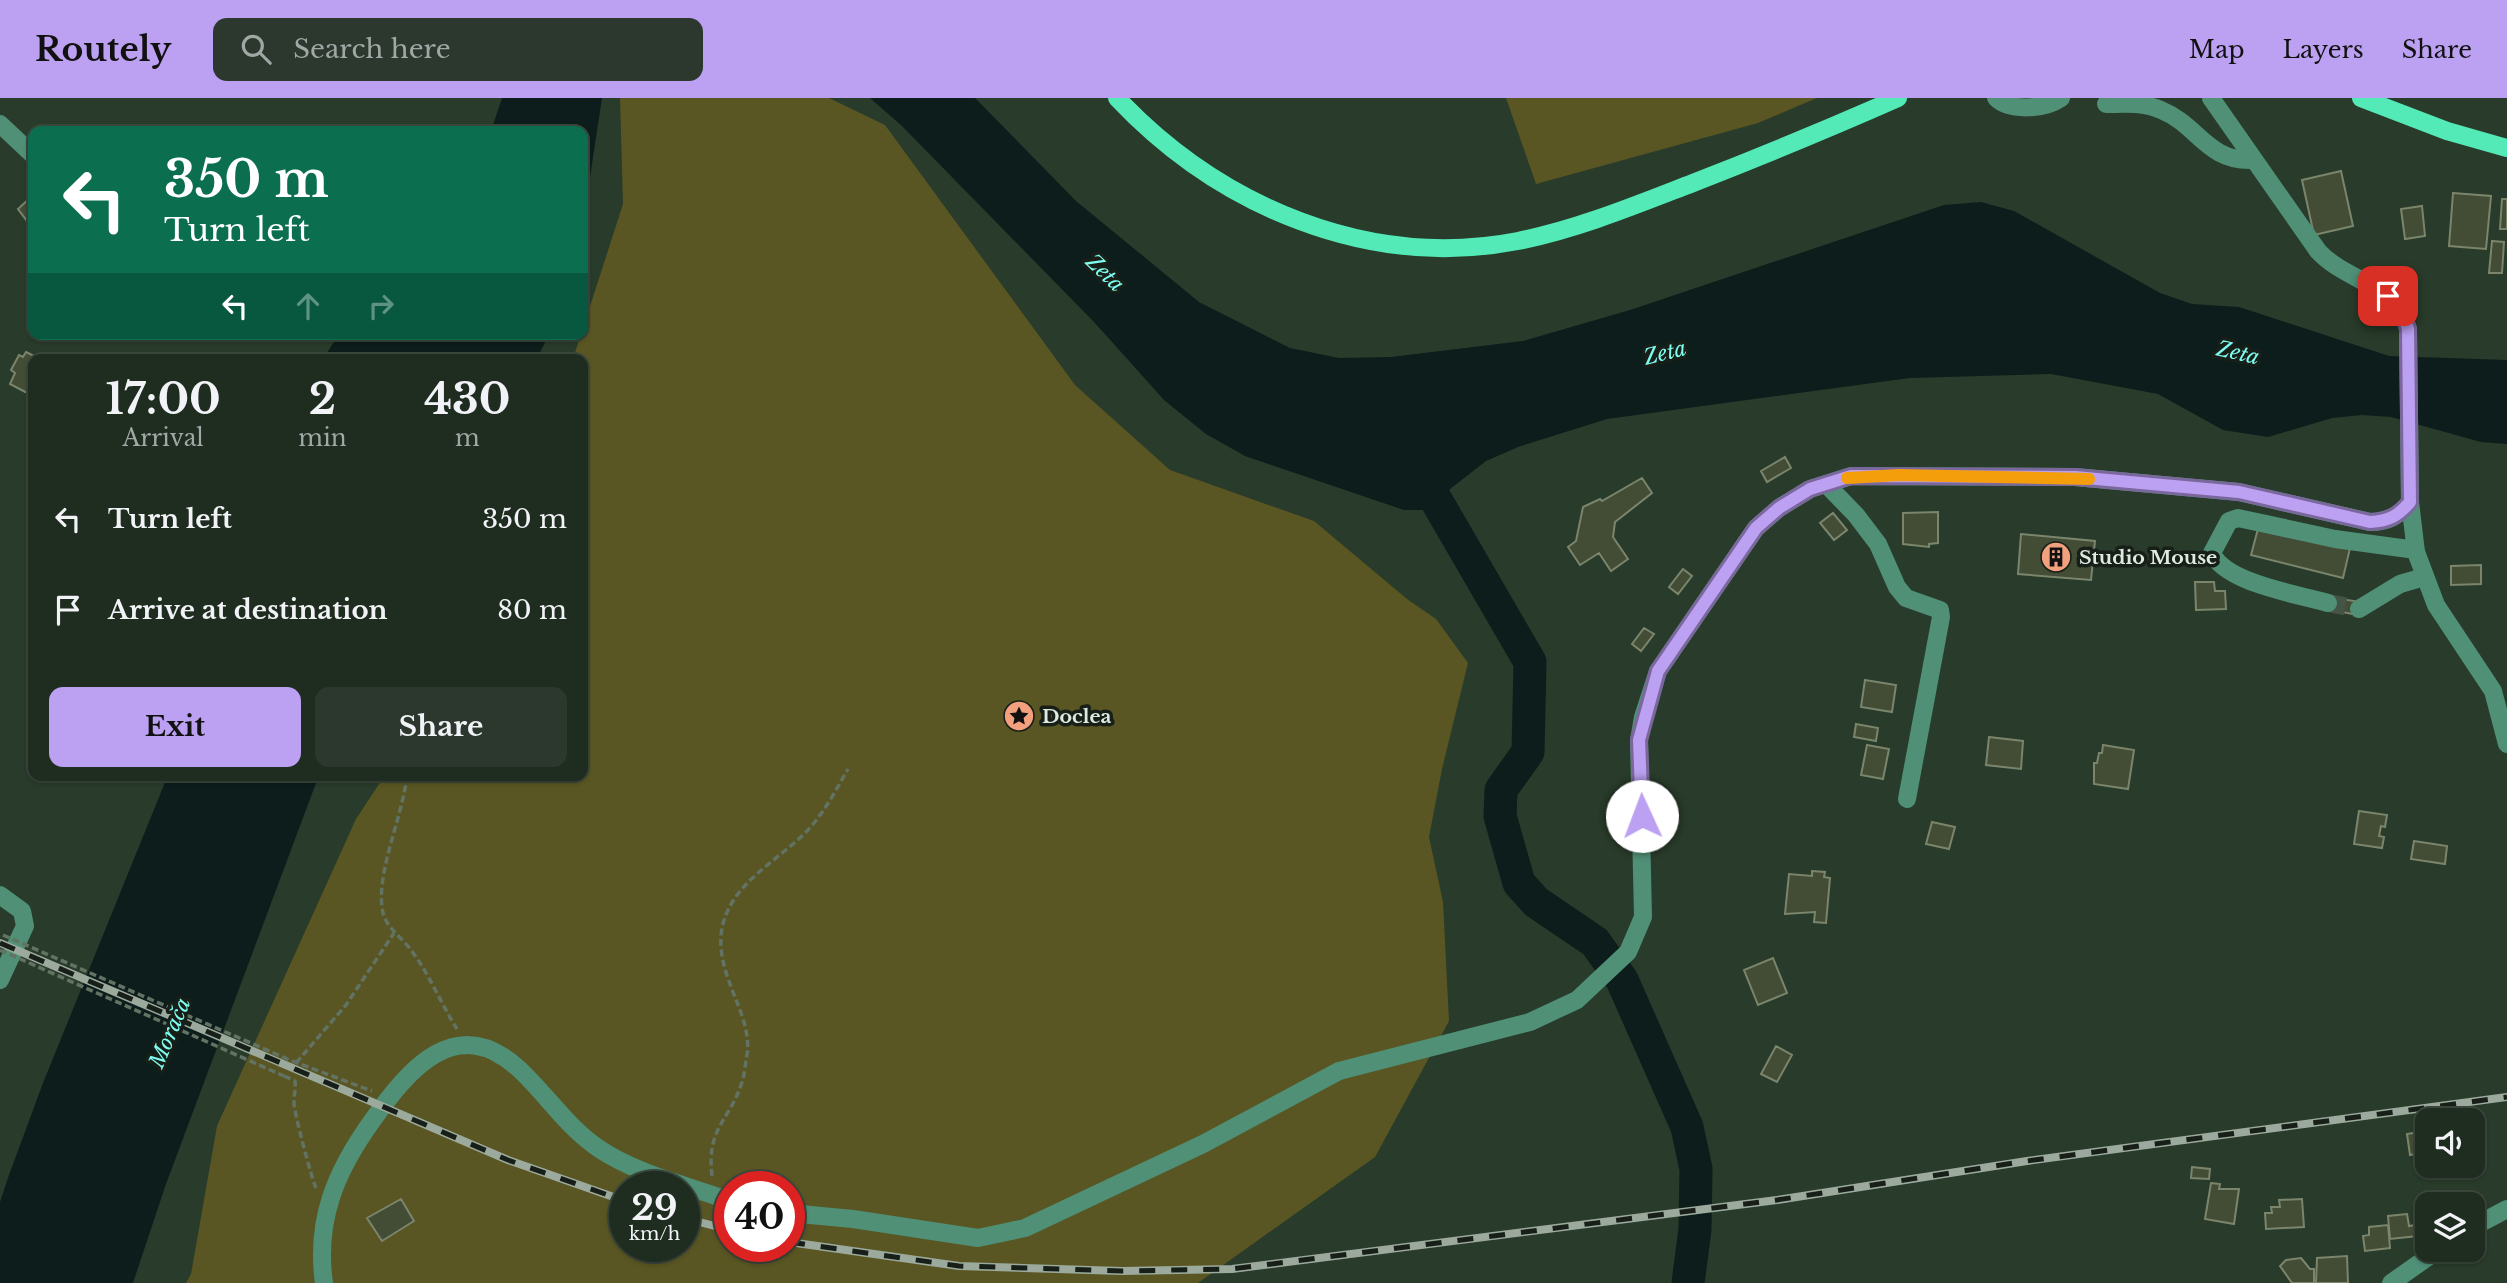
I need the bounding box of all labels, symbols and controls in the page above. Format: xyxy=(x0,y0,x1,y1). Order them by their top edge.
search box xyxy=(213,18,703,81)
text: Routely xyxy=(35,29,171,70)
icon: search xyxy=(237,30,275,68)
text: Search here xyxy=(293,33,451,65)
text: Map xyxy=(2189,35,2245,64)
text: Layers xyxy=(2283,35,2364,64)
text: Share xyxy=(2402,35,2472,64)
text: 350 m xyxy=(164,149,329,210)
icon: left xyxy=(49,154,140,245)
text: Turn left xyxy=(164,210,310,250)
water label: Zeta xyxy=(1080,248,1130,297)
pin xyxy=(2358,266,2418,326)
icon: arrive xyxy=(2369,277,2407,315)
icon: left xyxy=(216,287,254,325)
icon: ahead xyxy=(289,287,327,325)
icon: right xyxy=(362,287,400,325)
water label: Zeta xyxy=(1640,335,1689,371)
water label: Zeta xyxy=(2213,335,2262,371)
text: 17:00 xyxy=(105,373,221,425)
text: 2 xyxy=(309,373,336,425)
text: 430 xyxy=(424,373,510,425)
text: Arrival xyxy=(122,424,204,452)
text: min xyxy=(298,424,347,452)
text: m xyxy=(455,424,480,452)
icon: left xyxy=(49,500,87,538)
text: Turn left xyxy=(108,503,232,535)
text: 350 m xyxy=(482,503,567,535)
building icon: Studio Mouse xyxy=(2039,540,2073,574)
place label: Studio Mouse xyxy=(2079,546,2217,569)
icon: arrive xyxy=(49,591,87,629)
text: Arrive at destination xyxy=(108,594,388,626)
text: 80 m xyxy=(497,594,567,626)
button: Exit xyxy=(49,687,301,767)
button: Share xyxy=(315,687,567,767)
place icon: Doclea xyxy=(1002,699,1036,733)
place label: Doclea xyxy=(1042,705,1112,728)
position arrow xyxy=(1605,779,1679,853)
water label: Morača xyxy=(143,994,196,1073)
map controls xyxy=(2415,1108,2485,1262)
button: sound xyxy=(2415,1108,2485,1178)
speed limit sign: 40 xyxy=(714,1171,805,1262)
text: 29 xyxy=(631,1186,678,1229)
button: layers xyxy=(2415,1192,2485,1262)
text: km/h xyxy=(629,1223,680,1245)

